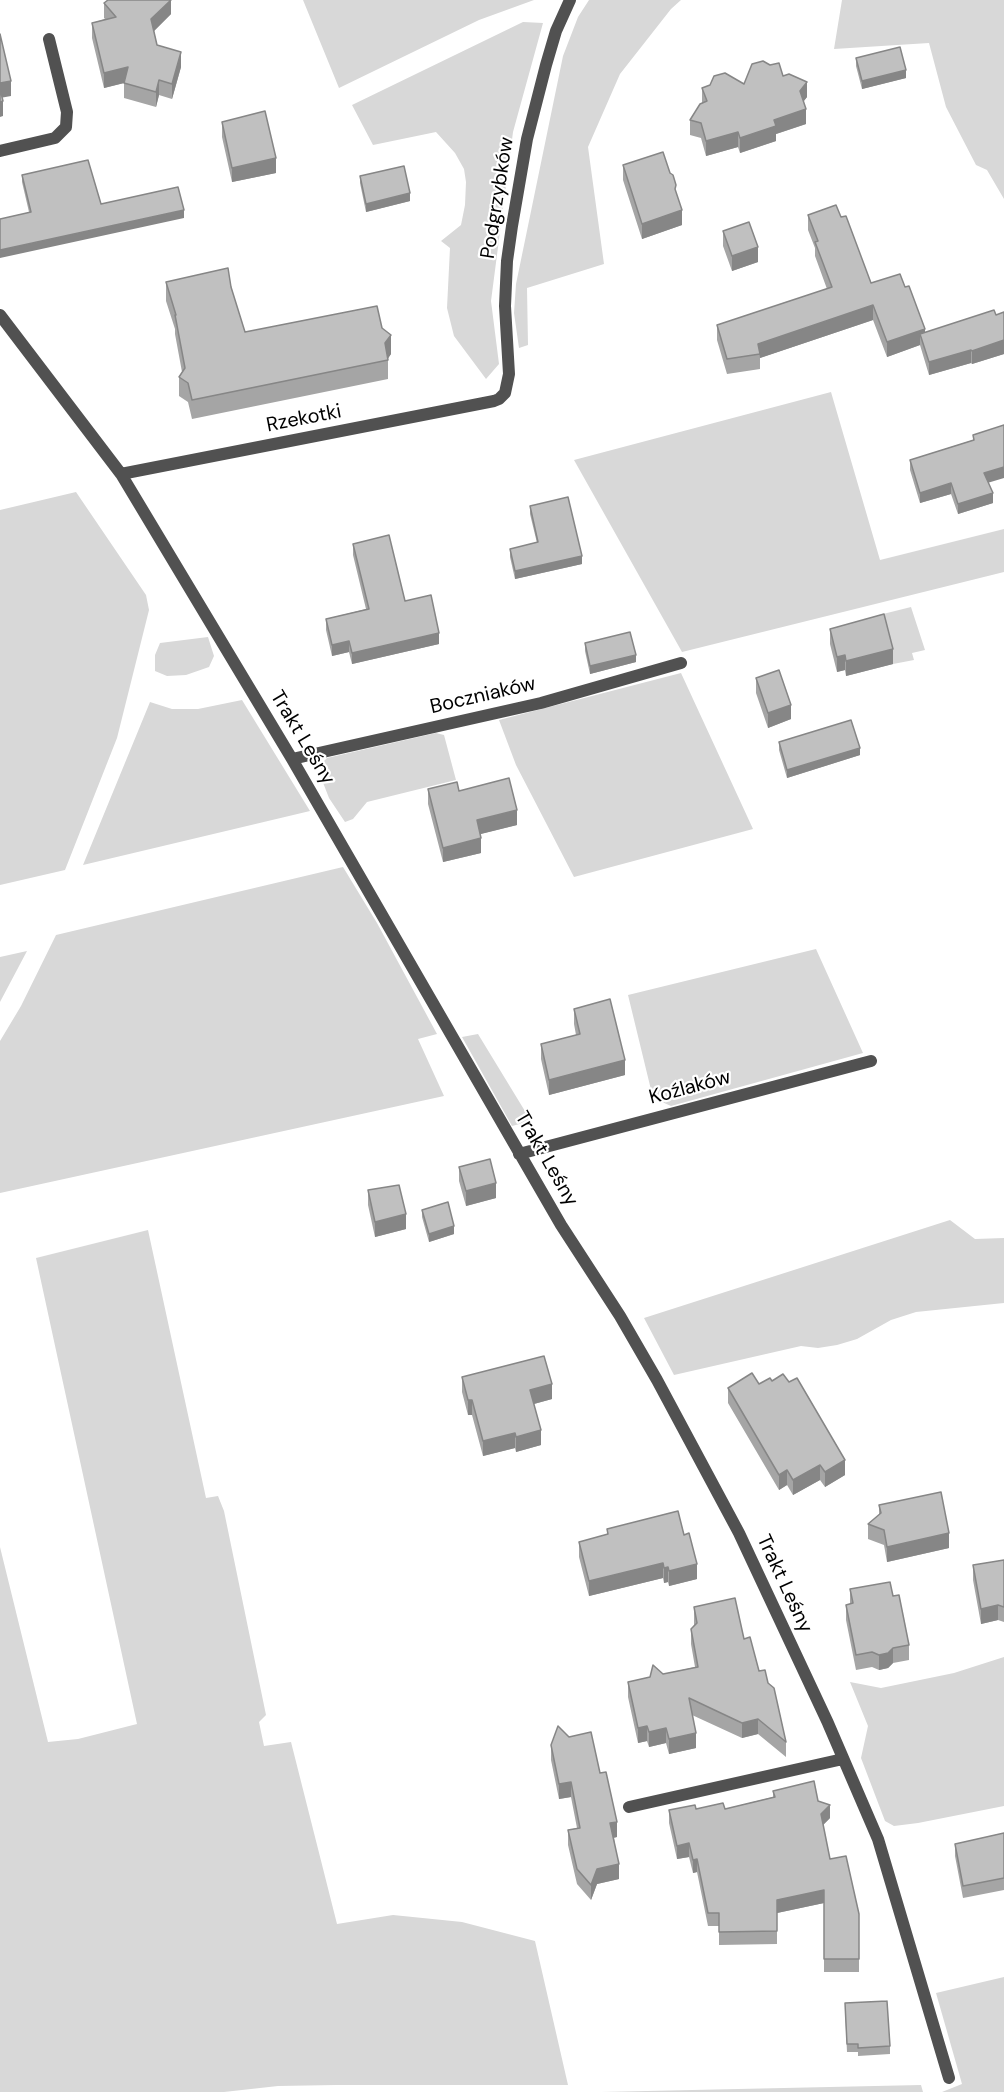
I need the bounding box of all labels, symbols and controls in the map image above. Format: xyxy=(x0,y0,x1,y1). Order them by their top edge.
street label: Podgrzybków xyxy=(477,135,519,261)
street label: Rzekotki xyxy=(264,400,344,438)
street label: Boczniaków xyxy=(428,672,538,720)
street label: Trakt Leśny xyxy=(265,687,339,789)
street label: Koźlaków xyxy=(647,1066,733,1110)
street label: Trakt Leśny xyxy=(509,1107,583,1211)
street label: Trakt Leśny xyxy=(751,1531,817,1637)

